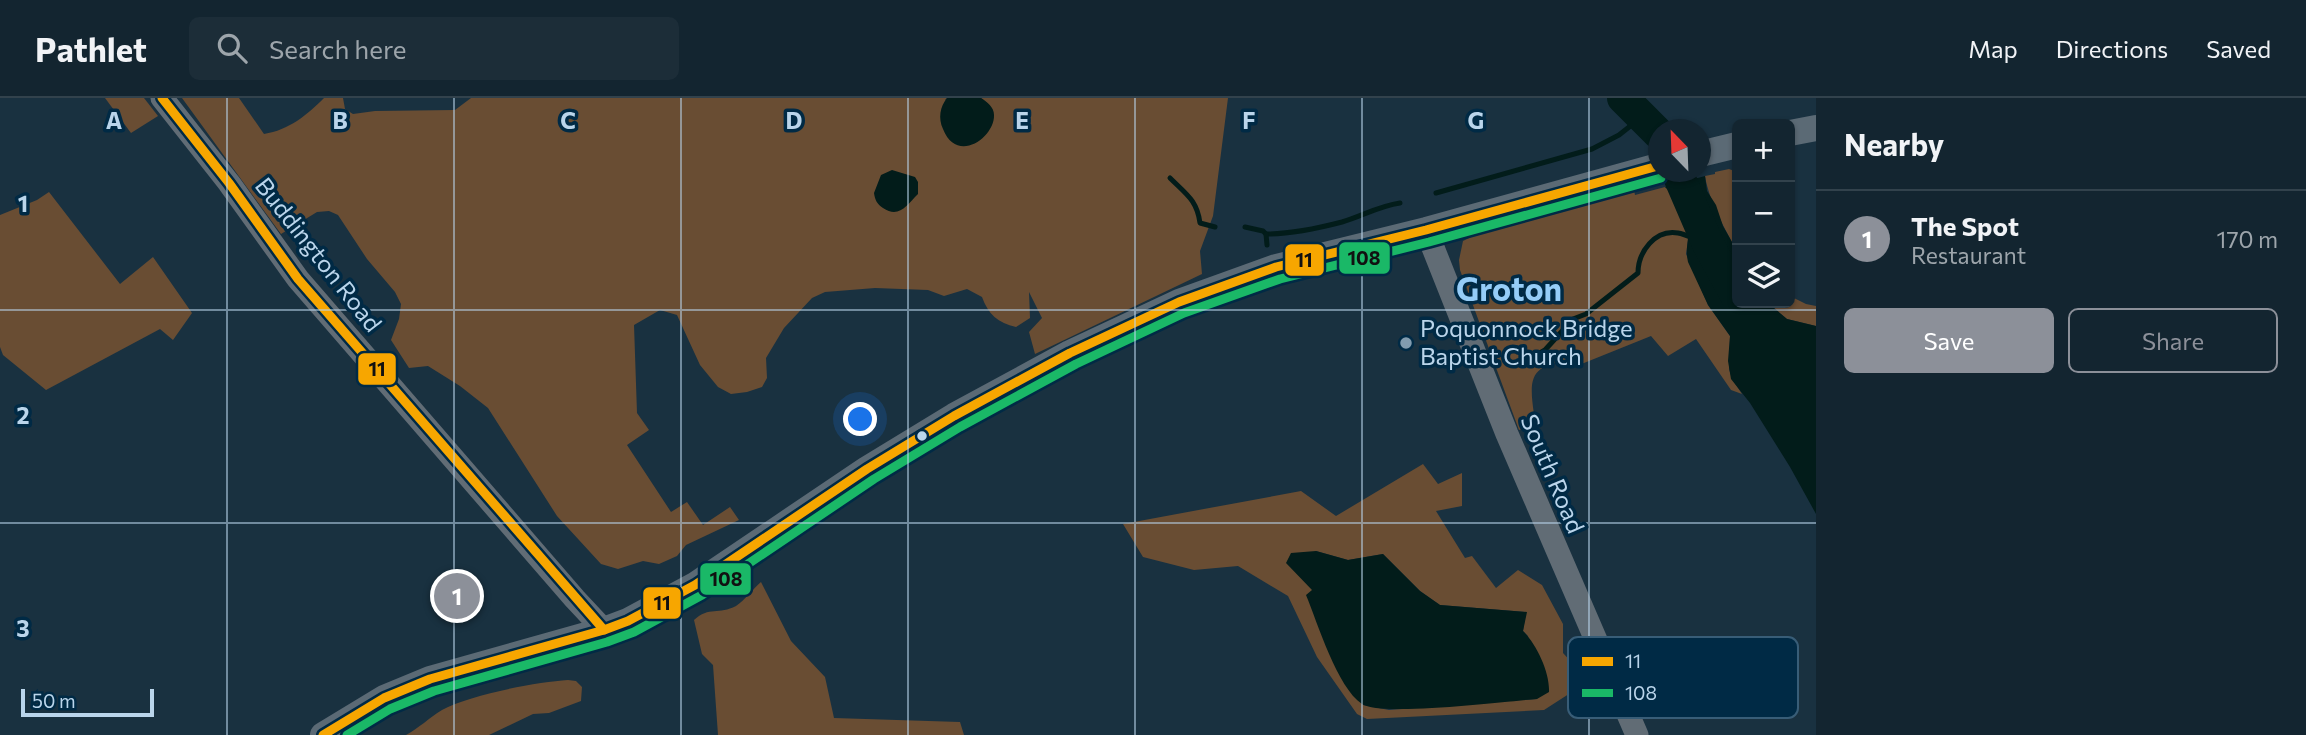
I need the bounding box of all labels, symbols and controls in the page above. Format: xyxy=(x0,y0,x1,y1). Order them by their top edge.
search box xyxy=(189,17,679,80)
text: Pathlet xyxy=(35,28,147,69)
icon: search xyxy=(213,29,251,67)
text: Search here xyxy=(269,33,407,64)
text: Map xyxy=(1968,34,2018,63)
text: Directions xyxy=(2056,34,2168,63)
text: Saved xyxy=(2206,34,2271,63)
text: A xyxy=(106,106,123,134)
text: B xyxy=(332,106,348,134)
text: C xyxy=(560,106,576,134)
text: D xyxy=(786,106,803,134)
text: E xyxy=(1015,106,1029,134)
text: F xyxy=(1242,106,1256,134)
text: G xyxy=(1468,106,1484,134)
north arrow xyxy=(1648,119,1711,182)
map controls xyxy=(1732,119,1795,308)
button: + xyxy=(1732,119,1795,182)
text: Nearby xyxy=(1844,125,1944,162)
street label: Buddington Road xyxy=(250,171,388,337)
button: − xyxy=(1732,182,1795,245)
text: 1 xyxy=(18,189,28,217)
text: The Spot xyxy=(1911,210,2019,241)
text: 1 xyxy=(1862,225,1872,253)
text: 170 m xyxy=(2217,225,2278,253)
line badge: 108 xyxy=(1338,241,1391,275)
text: Restaurant xyxy=(1911,241,2026,269)
line badge: 11 xyxy=(1284,243,1325,277)
button: layers xyxy=(1732,245,1795,308)
text: 108 xyxy=(1348,246,1380,269)
text: 11 xyxy=(1295,248,1313,271)
district label: Groton xyxy=(1456,268,1562,308)
button: Save xyxy=(1844,308,2054,373)
button: Share xyxy=(2068,308,2278,373)
place label: Poquonnock Bridge Baptist Church xyxy=(1420,313,1633,370)
marker: Poquonnock Bridge Baptist Church xyxy=(1398,335,1414,351)
line badge: 11 xyxy=(357,352,397,386)
text: 11 xyxy=(368,357,386,380)
text: 2 xyxy=(16,401,30,429)
your location xyxy=(843,402,877,436)
street label: South Road xyxy=(1515,410,1591,537)
unlabelled marker xyxy=(915,429,929,443)
line badge: 108 xyxy=(699,562,752,596)
text: 108 xyxy=(710,567,742,590)
pin: 1 xyxy=(434,570,480,622)
line badge: 11 xyxy=(642,586,682,620)
text: 11 xyxy=(653,591,671,614)
text: 3 xyxy=(16,614,30,642)
legend xyxy=(1568,637,1798,718)
text: 11 xyxy=(1625,649,1641,672)
text: 108 xyxy=(1625,681,1657,704)
scale bar xyxy=(21,686,154,718)
text: 50 m xyxy=(32,689,76,712)

